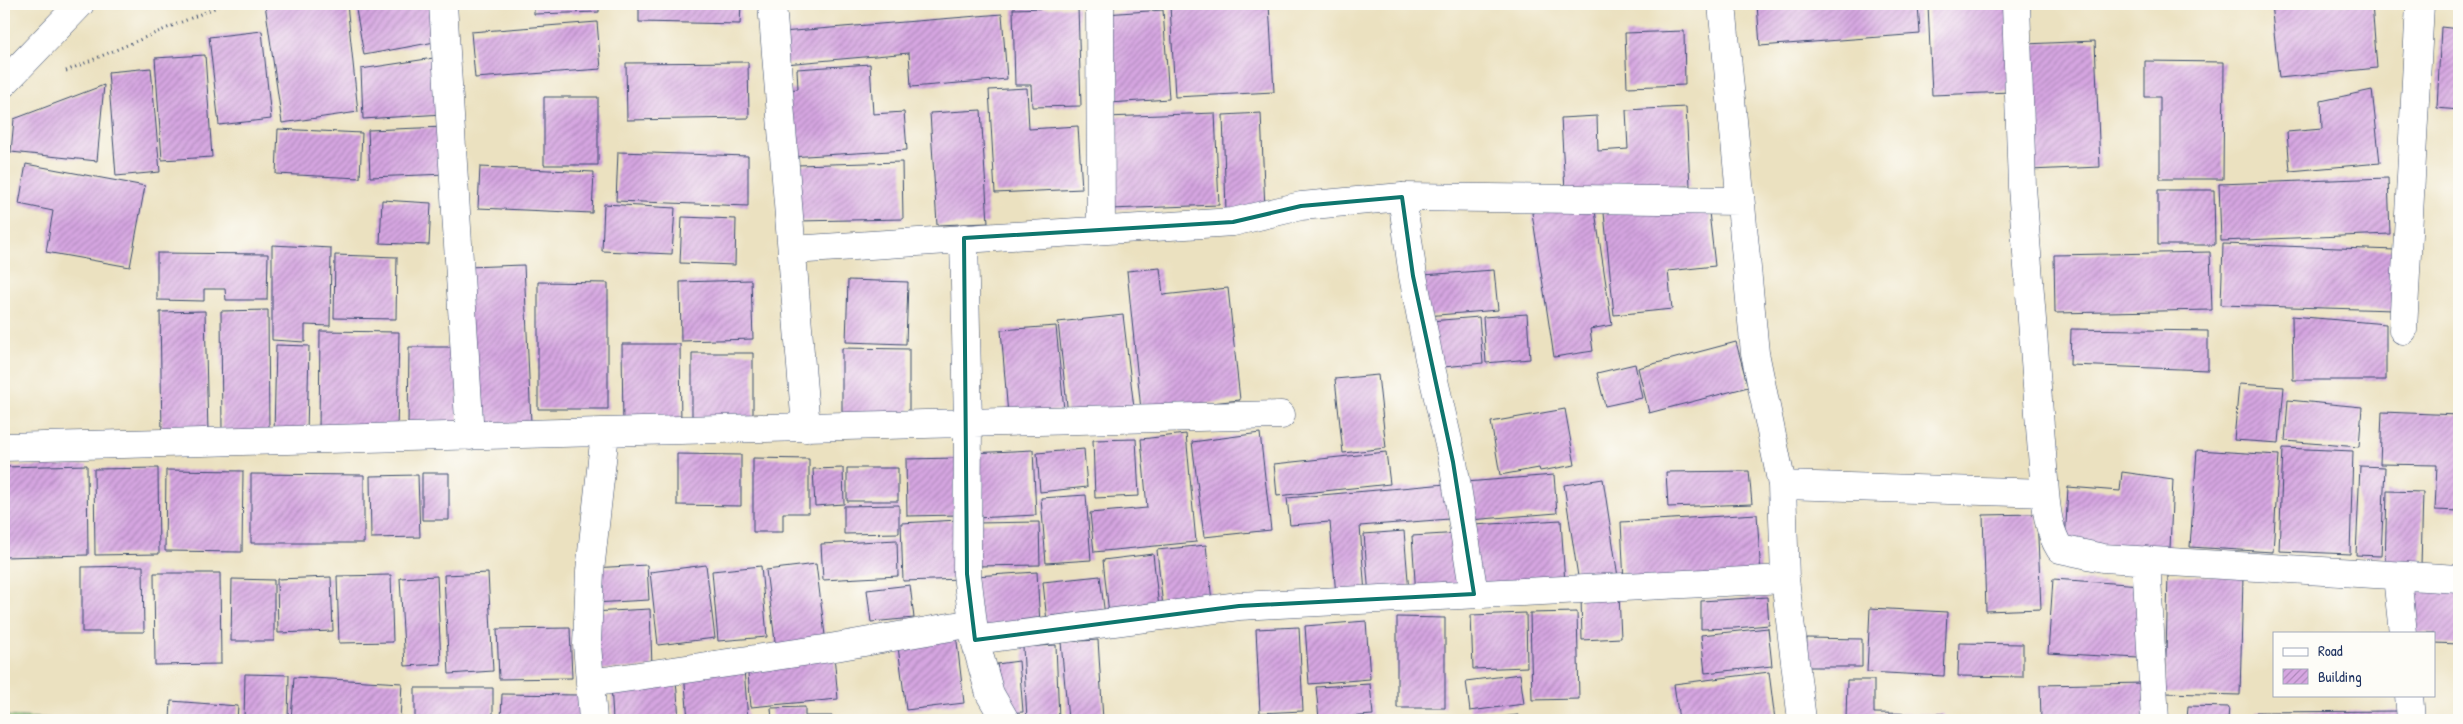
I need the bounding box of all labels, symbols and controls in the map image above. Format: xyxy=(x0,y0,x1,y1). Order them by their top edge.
legend xyxy=(2273,632,2436,696)
text: Road xyxy=(2318,640,2343,661)
text: Building xyxy=(2318,666,2362,687)

